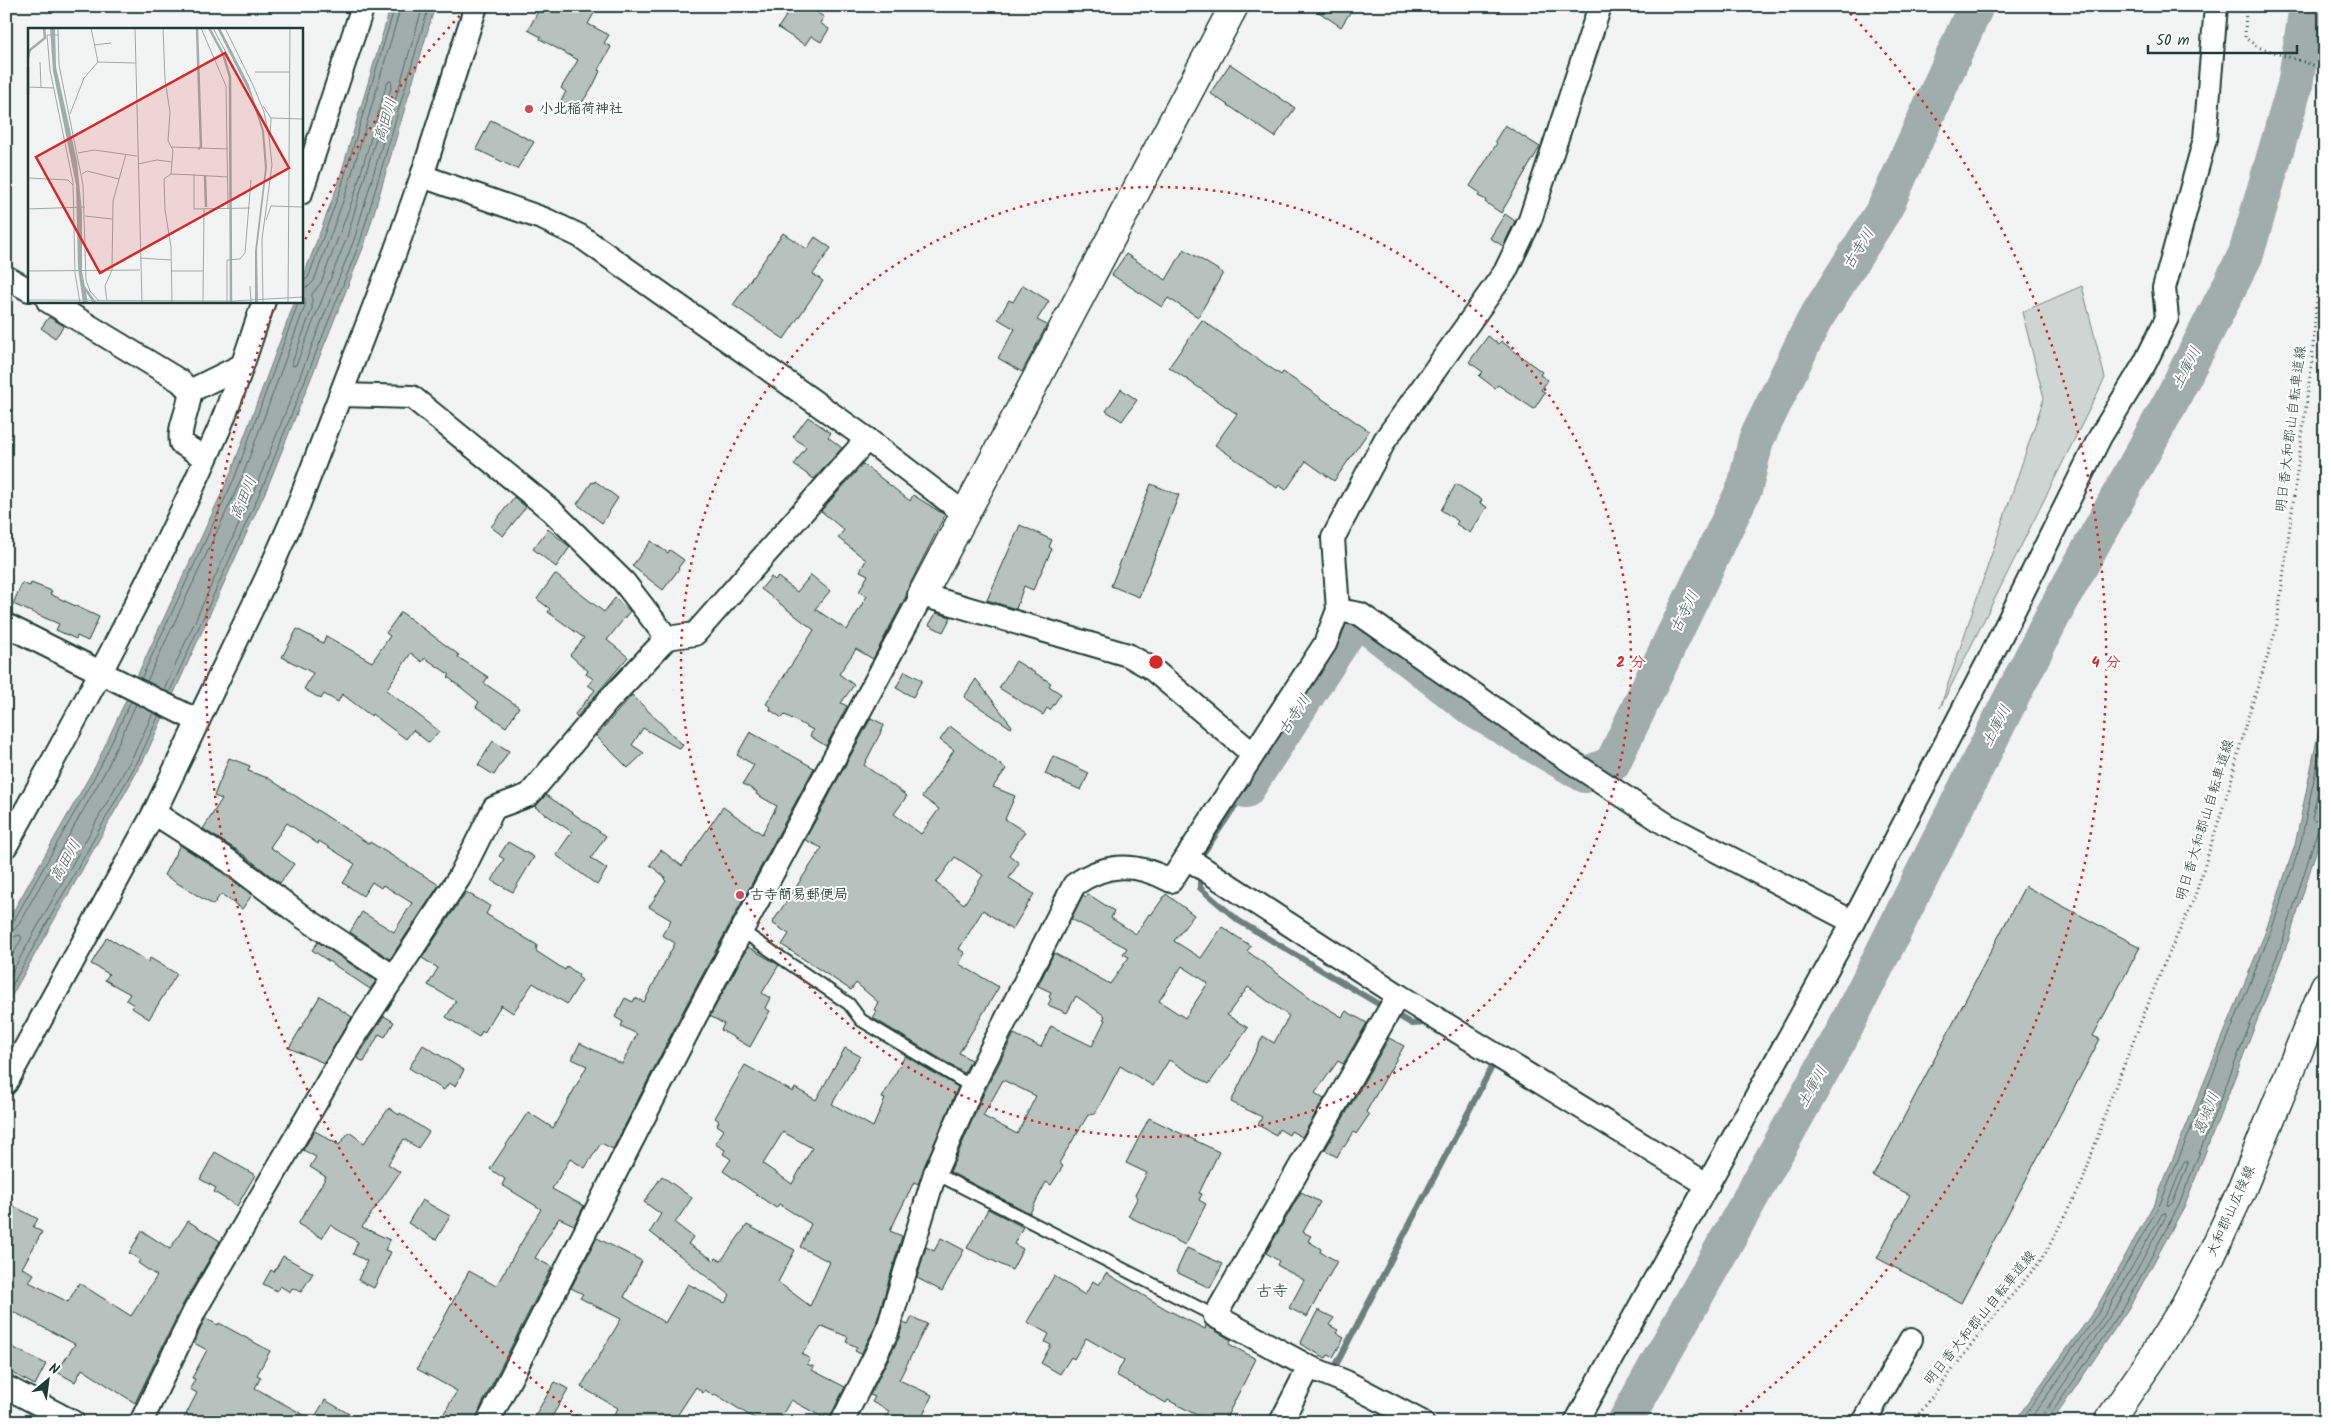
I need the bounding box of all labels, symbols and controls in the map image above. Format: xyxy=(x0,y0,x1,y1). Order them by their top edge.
scale bar xyxy=(2148,22,2297,54)
inset map xyxy=(28,28,302,302)
text: 50 m xyxy=(2156,29,2190,53)
water label: 高田川 xyxy=(368,95,404,145)
place label: 小北稲荷神社 xyxy=(539,98,623,120)
marker: 小北稲荷神社 xyxy=(523,103,535,115)
water label: 古寺川 xyxy=(1837,224,1881,274)
water label: 土庫川 xyxy=(2166,342,2208,394)
street label: 明日香大和郡山自転車道線 xyxy=(2270,344,2312,514)
water label: 高田川 xyxy=(224,473,264,523)
water label: 古寺川 xyxy=(1664,587,1706,637)
text: 2 分 xyxy=(1616,651,1646,675)
text: 4 分 xyxy=(2092,651,2120,675)
centre of rings xyxy=(1147,653,1165,671)
water label: 古寺川 xyxy=(1273,690,1317,740)
water label: 土庫川 xyxy=(1976,700,2018,752)
street label: 明日香大和郡山自転車道線 xyxy=(2170,736,2240,904)
water label: 高田川 xyxy=(44,836,88,886)
place label: 古寺簡易郵便局 xyxy=(750,884,848,906)
marker: 古寺簡易郵便局 xyxy=(734,889,746,901)
water label: 土庫川 xyxy=(1792,1061,1834,1113)
water label: 葛城川 xyxy=(2187,1089,2227,1139)
street label: 大和郡山広陵線 xyxy=(2201,1162,2261,1260)
street label: 明日香大和郡山自転車道線 xyxy=(1919,1246,2041,1390)
district label: 古寺 xyxy=(1256,1279,1288,1304)
north arrow xyxy=(22,1356,72,1406)
text: N xyxy=(45,1358,63,1381)

